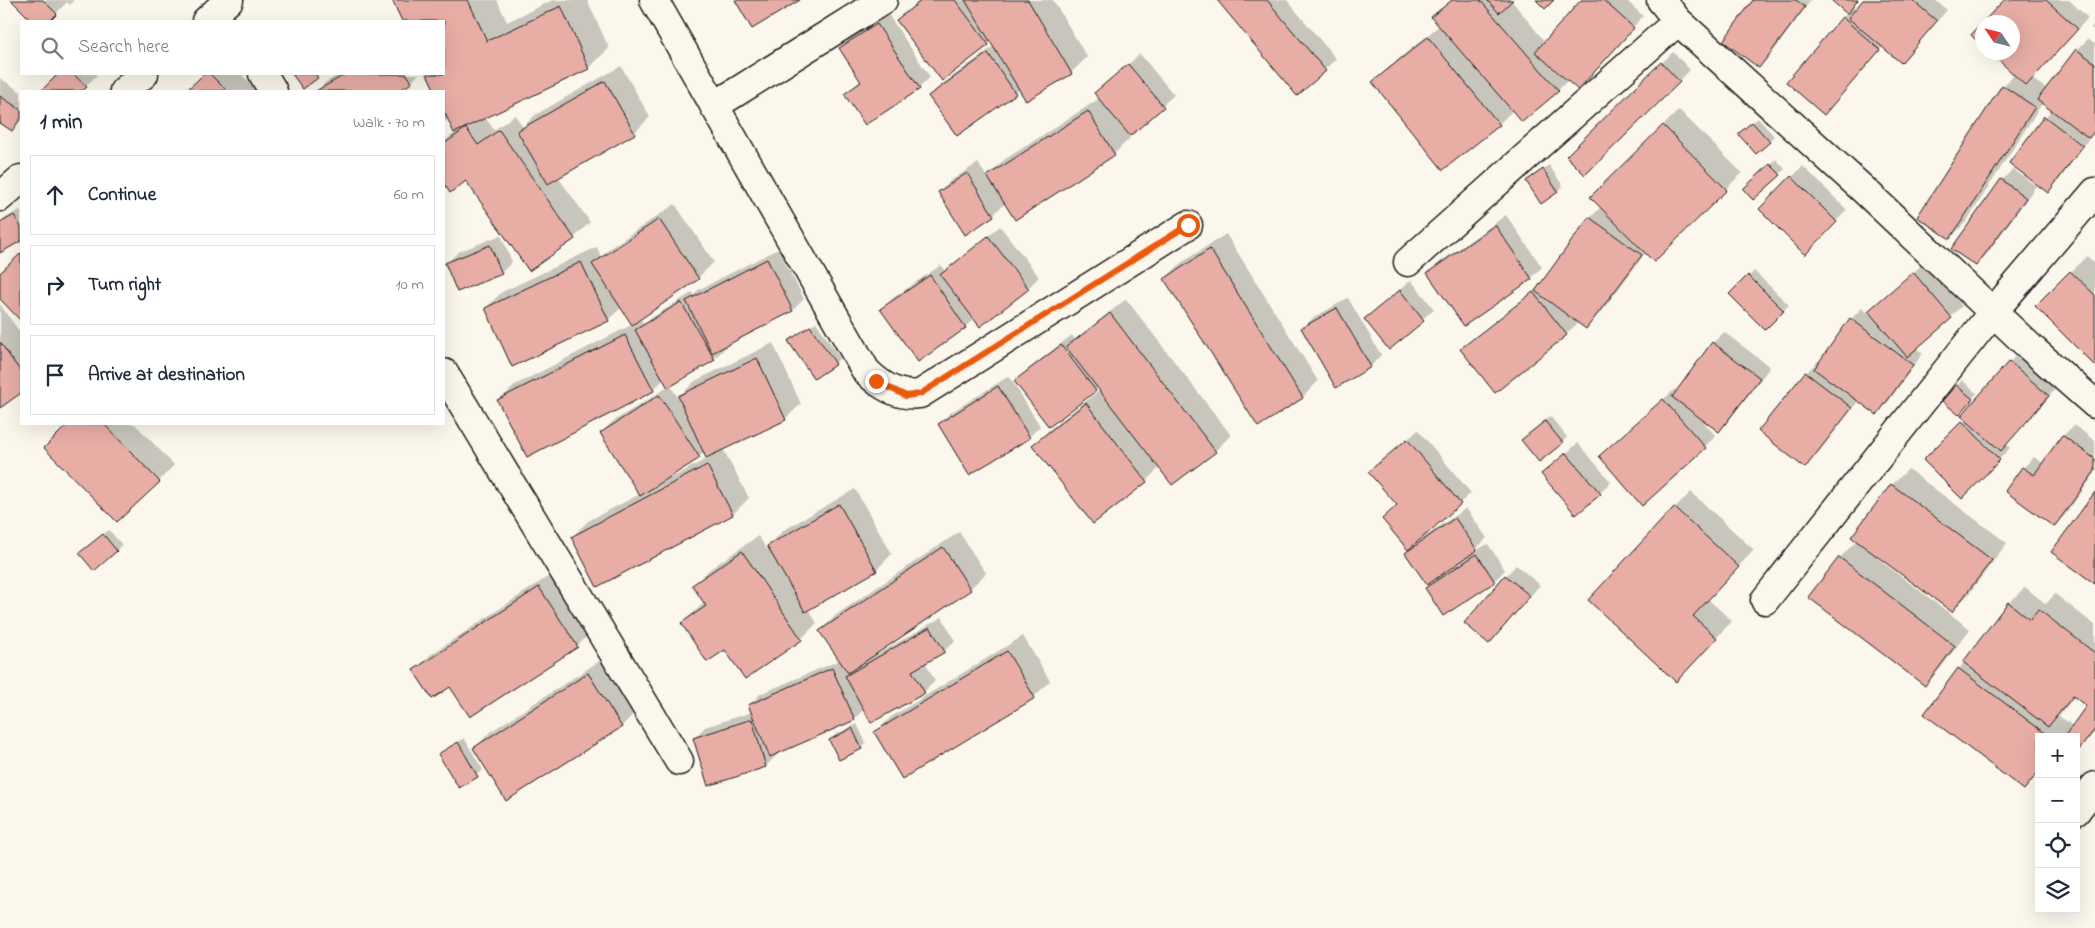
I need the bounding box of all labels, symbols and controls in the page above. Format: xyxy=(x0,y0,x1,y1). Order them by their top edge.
north arrow xyxy=(1975,15,2020,60)
search box xyxy=(20,20,445,75)
icon: search xyxy=(38,34,66,62)
text: Search here xyxy=(78,34,169,61)
text: 1 min xyxy=(40,108,82,138)
text: Walk · 70 m xyxy=(353,111,425,135)
icon: ahead xyxy=(41,181,69,209)
text: Continue xyxy=(88,182,156,209)
text: 60 m xyxy=(394,183,424,207)
route start xyxy=(1177,214,1200,237)
icon: right xyxy=(41,271,69,299)
text: Turn right xyxy=(88,272,161,299)
text: 10 m xyxy=(396,273,424,297)
icon: arrive xyxy=(41,361,69,389)
text: Arrive at destination xyxy=(88,362,245,389)
route end xyxy=(865,370,888,393)
map controls xyxy=(2035,733,2080,913)
button: + xyxy=(2035,733,2080,778)
button: − xyxy=(2035,778,2080,823)
button: locate xyxy=(2035,823,2080,868)
button: layers xyxy=(2035,868,2080,913)

